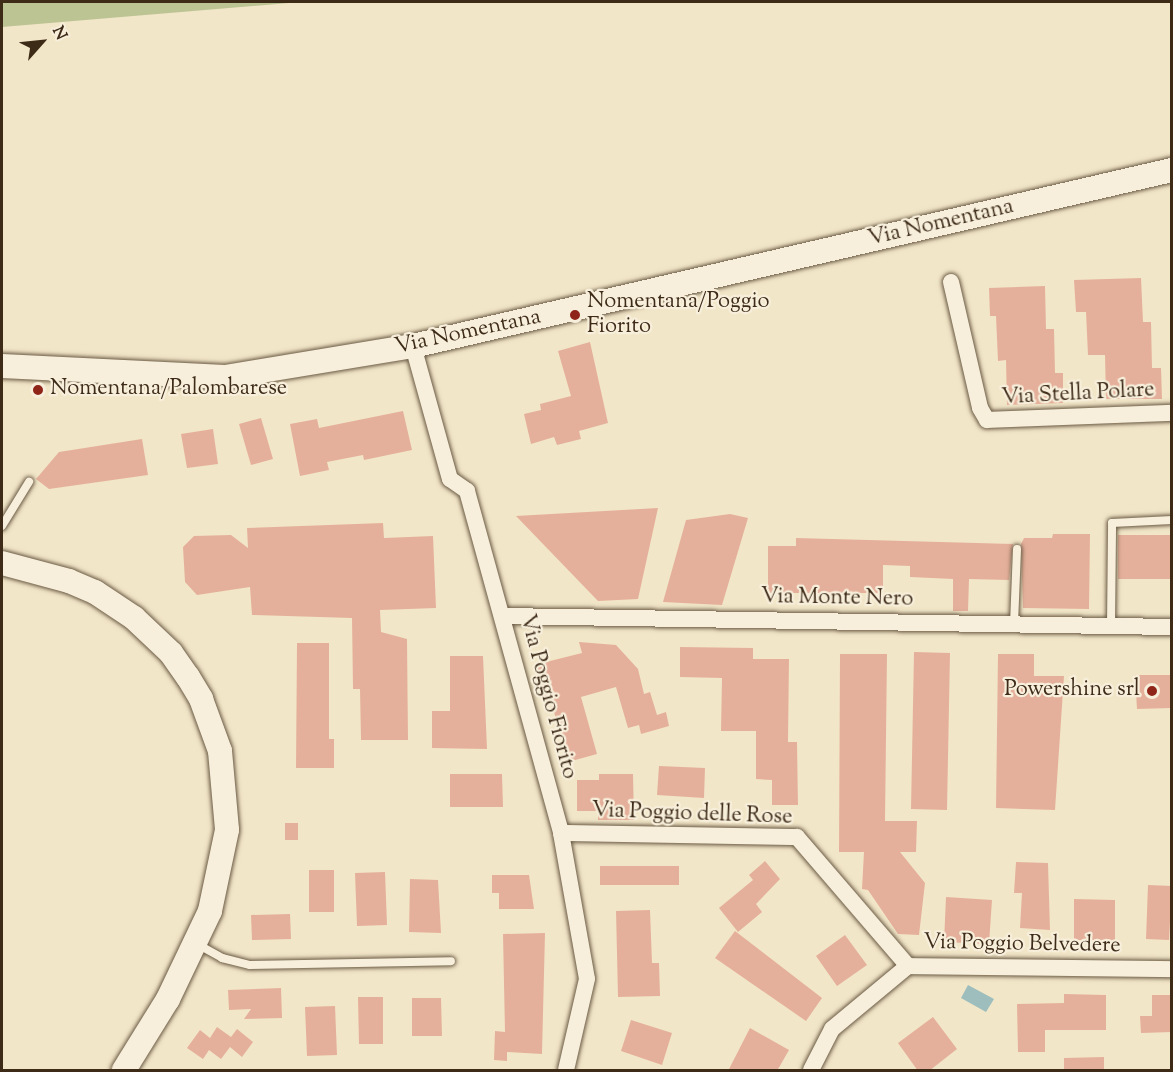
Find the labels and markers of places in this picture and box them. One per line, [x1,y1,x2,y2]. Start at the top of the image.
place label: Nomentana/Poggio Fiorito [587,289,770,340]
marker: Nomentana/Poggio Fiorito [568,308,582,322]
place label: Nomentana/Palombarese [50,377,287,403]
marker: Nomentana/Palombarese [31,383,45,397]
place label: Powershine srl [1004,678,1140,704]
marker: Powershine srl [1145,684,1159,698]

